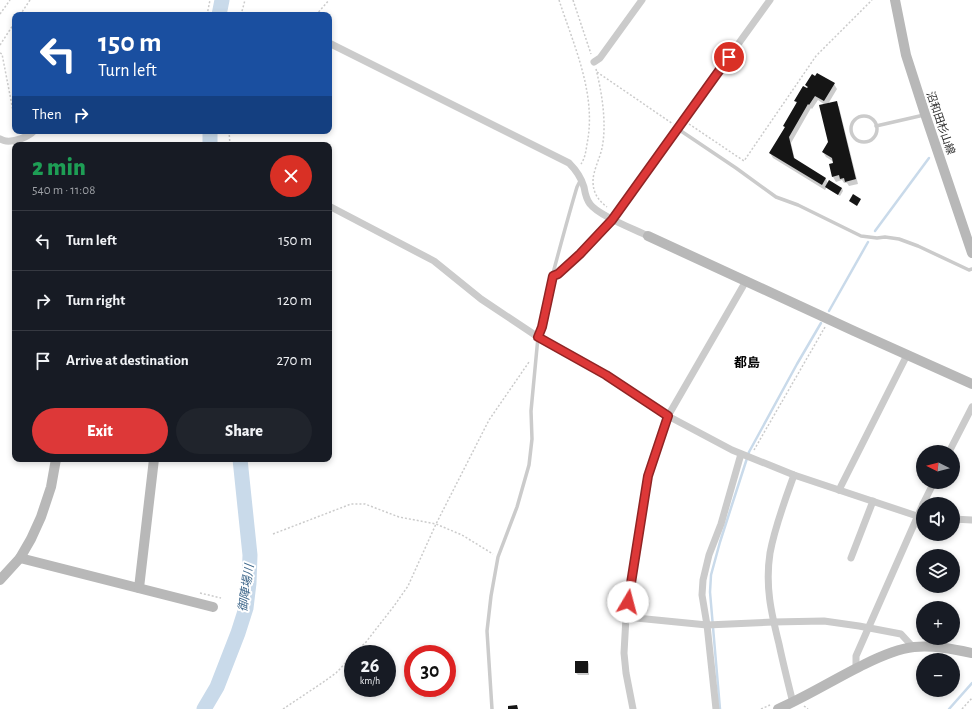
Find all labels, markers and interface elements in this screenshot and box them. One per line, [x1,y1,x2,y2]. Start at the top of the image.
icon: left [32,28,84,80]
text: 150 m [98,29,162,57]
pin [712,40,746,74]
icon: arrive [718,46,740,68]
text: Turn left [98,62,157,80]
street label: 沼和田杉山線 [925,90,957,156]
icon: right [70,104,92,126]
text: Then [32,107,62,122]
button: close [270,155,312,197]
text: 2 min [32,156,86,180]
text: 540 m · 11:08 [32,184,95,197]
icon: left [32,230,54,252]
text: Turn left [66,233,117,248]
text: 150 m [278,233,312,248]
icon: right [32,290,54,312]
text: Turn right [66,293,125,308]
text: 120 m [278,293,312,308]
icon: arrive [32,350,54,372]
text: Arrive at destination [66,353,189,368]
text: 270 m [277,353,312,368]
district label: 都島 [734,355,760,370]
button: Exit [32,408,168,454]
button: Share [176,408,312,454]
north arrow [916,445,960,489]
map controls [916,445,960,697]
button: sound [916,497,960,541]
button: layers [916,549,960,593]
water label: 御陣場川 [236,561,256,613]
position arrow [607,581,649,623]
button: + [916,601,960,645]
speed limit sign: 30 [404,645,456,697]
button: − [916,653,960,697]
text: 26 [360,656,380,676]
text: km/h [360,676,380,686]

